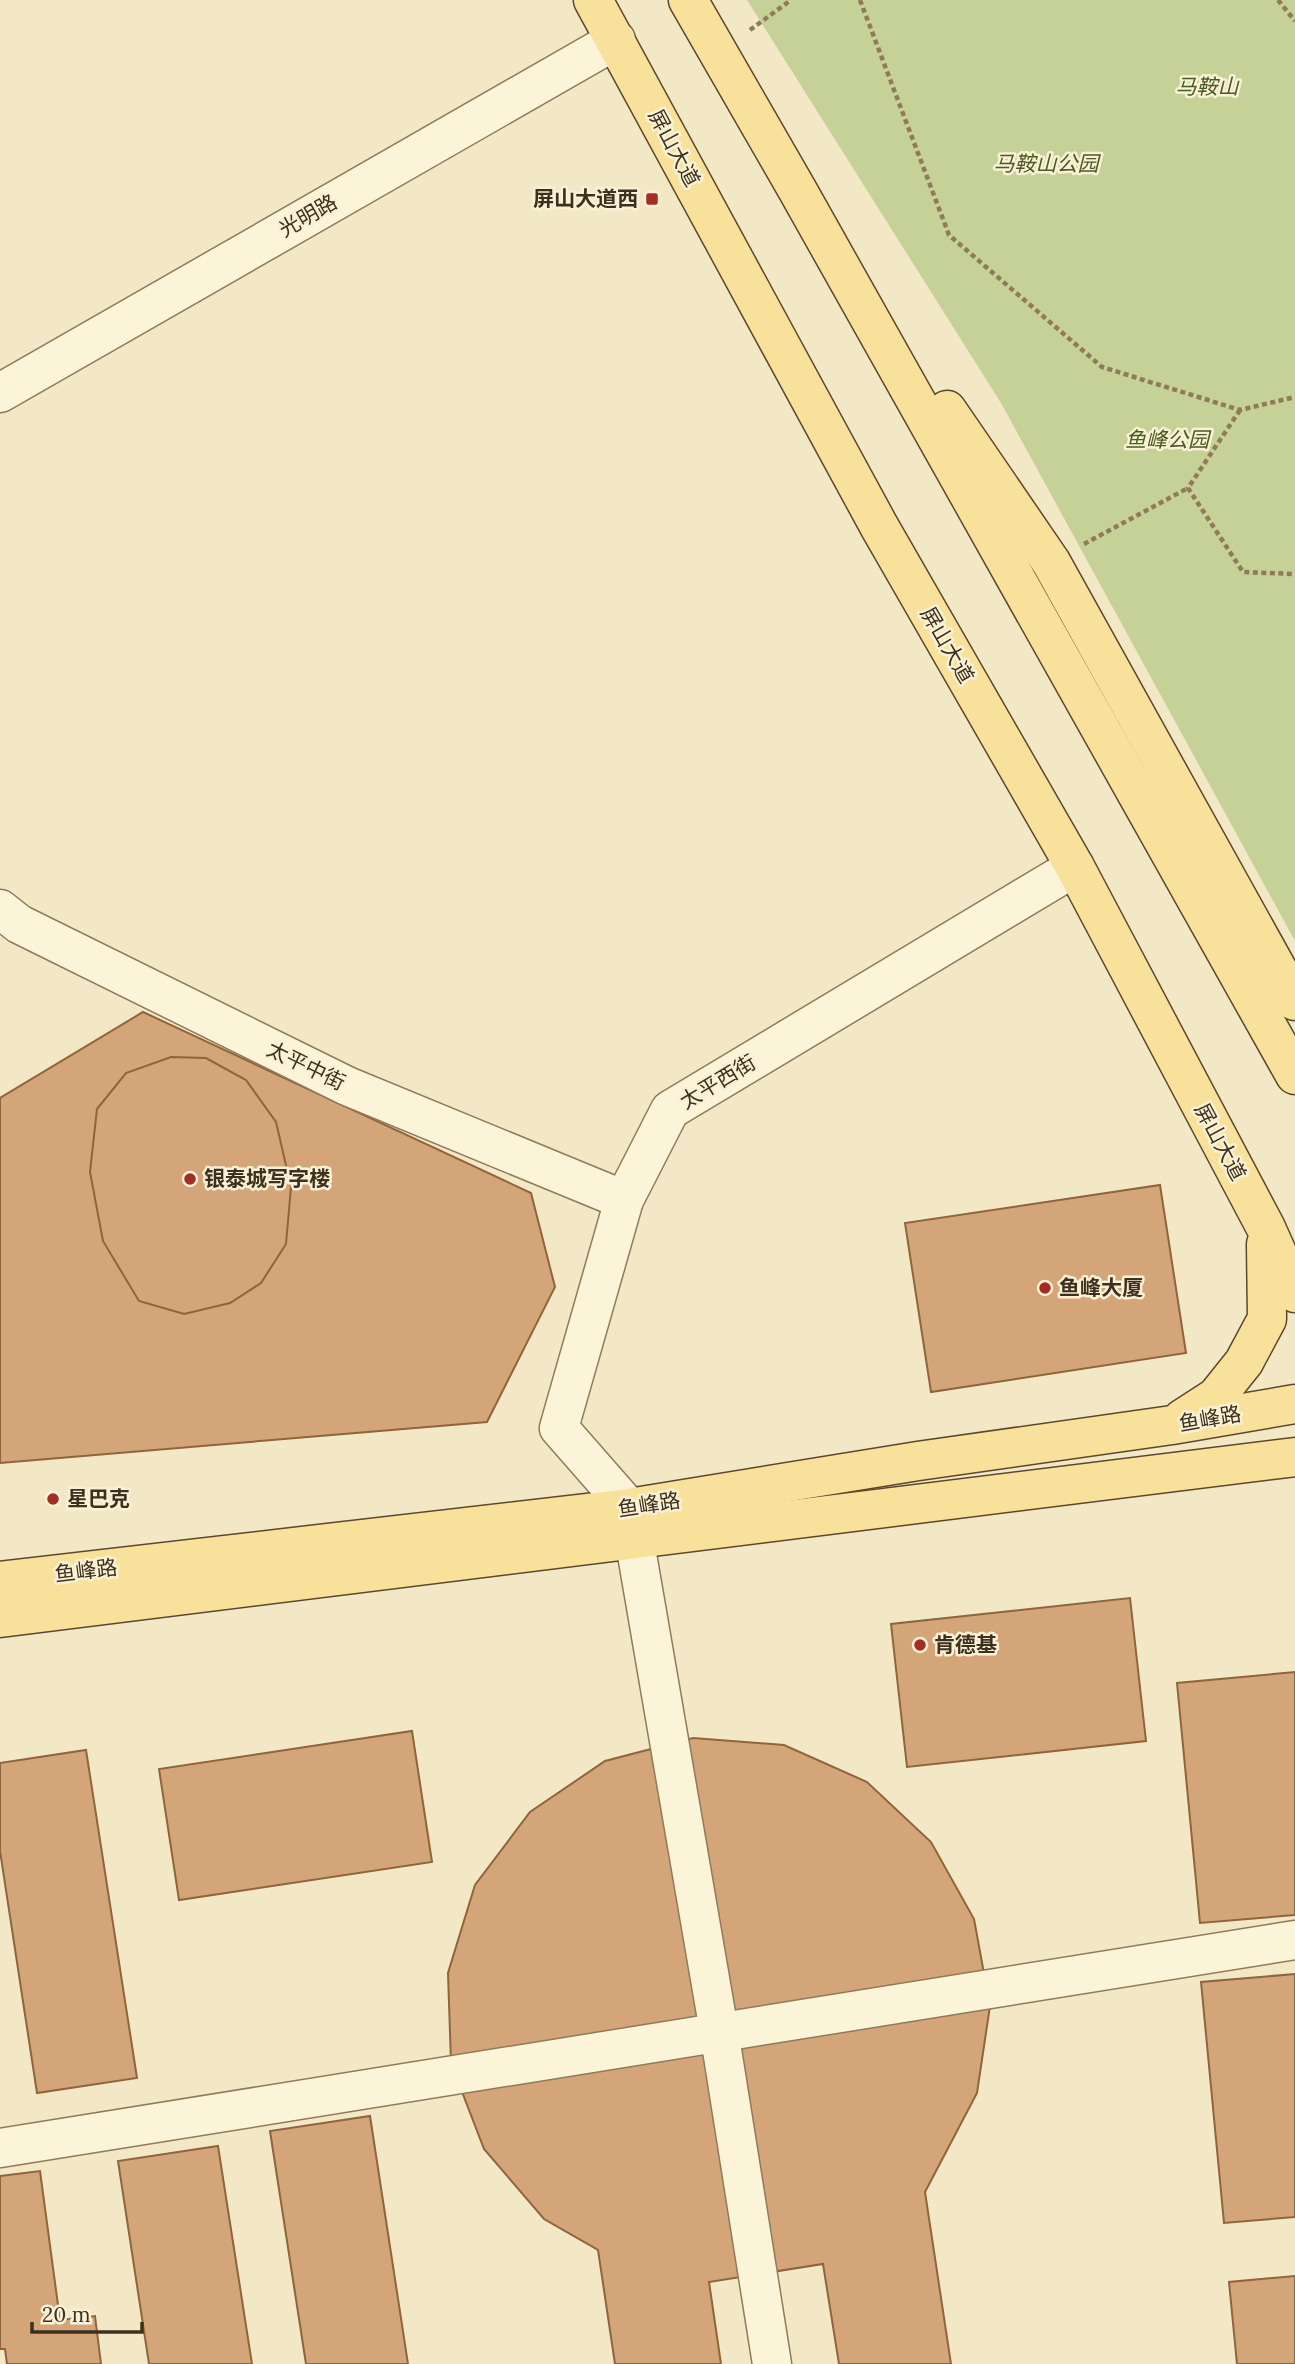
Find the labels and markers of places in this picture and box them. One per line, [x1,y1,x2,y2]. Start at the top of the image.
place label: 屏山大道西 [533,185,638,212]
marker: 屏山大道西 [644,191,660,207]
place label: 银泰城写字楼 [204,1165,330,1192]
marker: 银泰城写字楼 [182,1171,198,1187]
place label: 鱼峰大厦 [1059,1274,1143,1301]
marker: 鱼峰大厦 [1037,1280,1053,1296]
place label: 星巴克 [67,1485,130,1512]
marker: 星巴克 [45,1491,61,1507]
place label: 肯德基 [934,1631,997,1658]
marker: 肯德基 [912,1637,928,1653]

